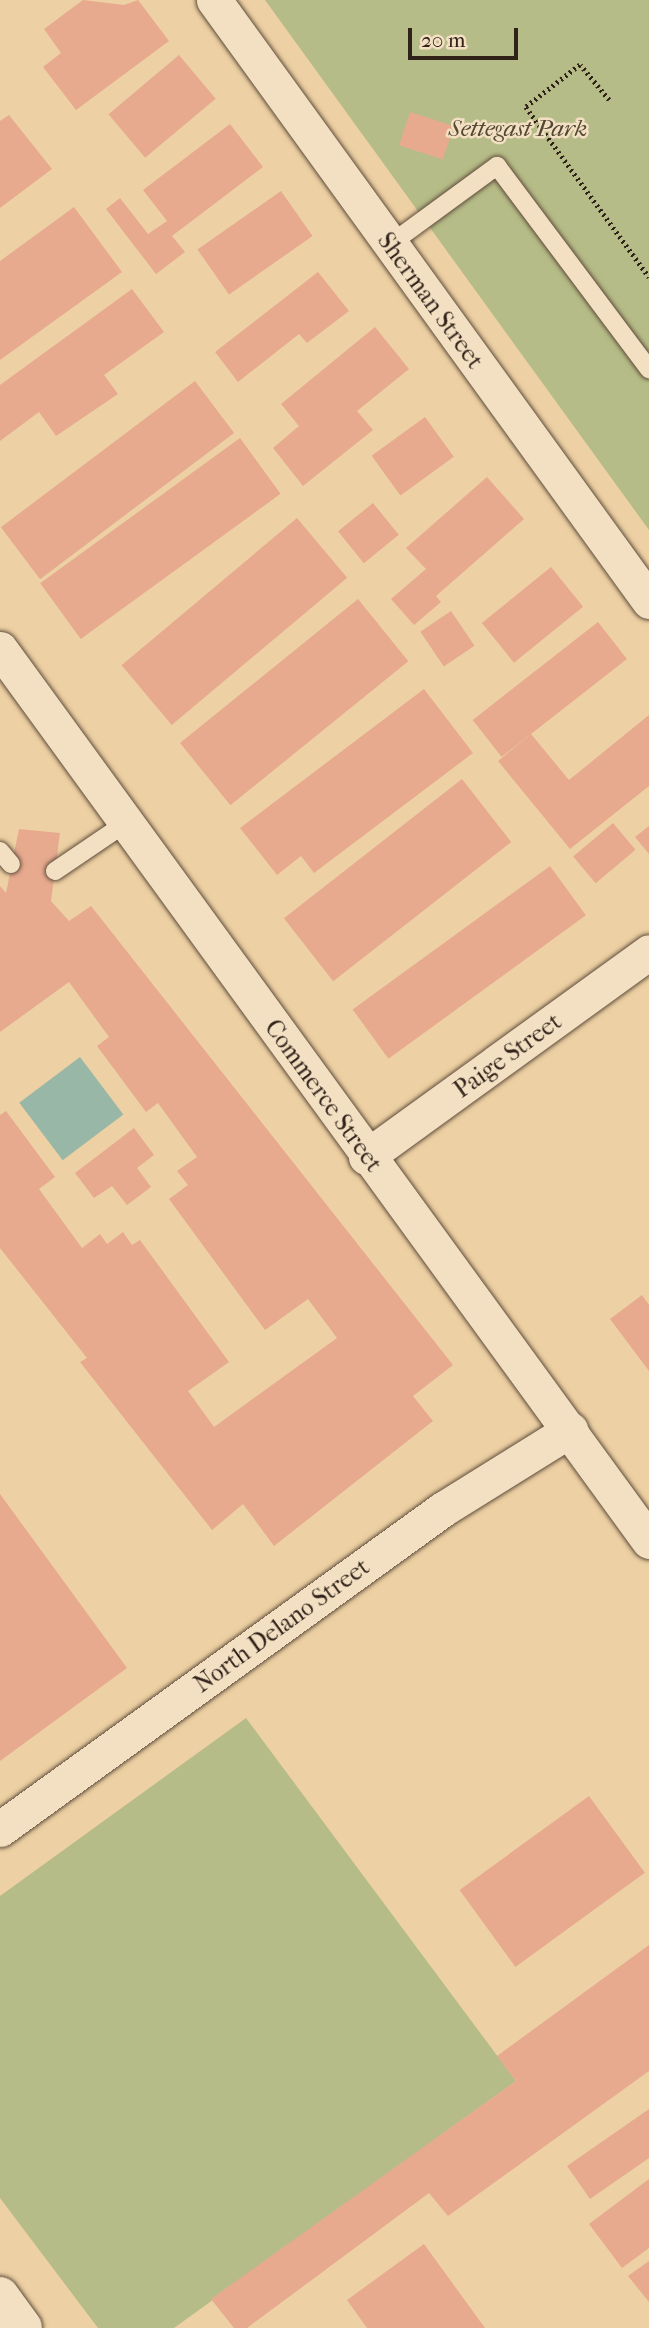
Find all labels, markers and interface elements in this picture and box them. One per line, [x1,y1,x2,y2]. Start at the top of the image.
scale bar [411,14,521,58]
text: 20 m [421,28,465,52]
park label: Settegast Park [449,115,587,143]
street label: Sherman Street [371,227,489,375]
street label: Paige Street [449,1007,567,1105]
street label: Commerce Street [258,1014,388,1178]
street label: North Delano Street [189,1553,375,1699]

